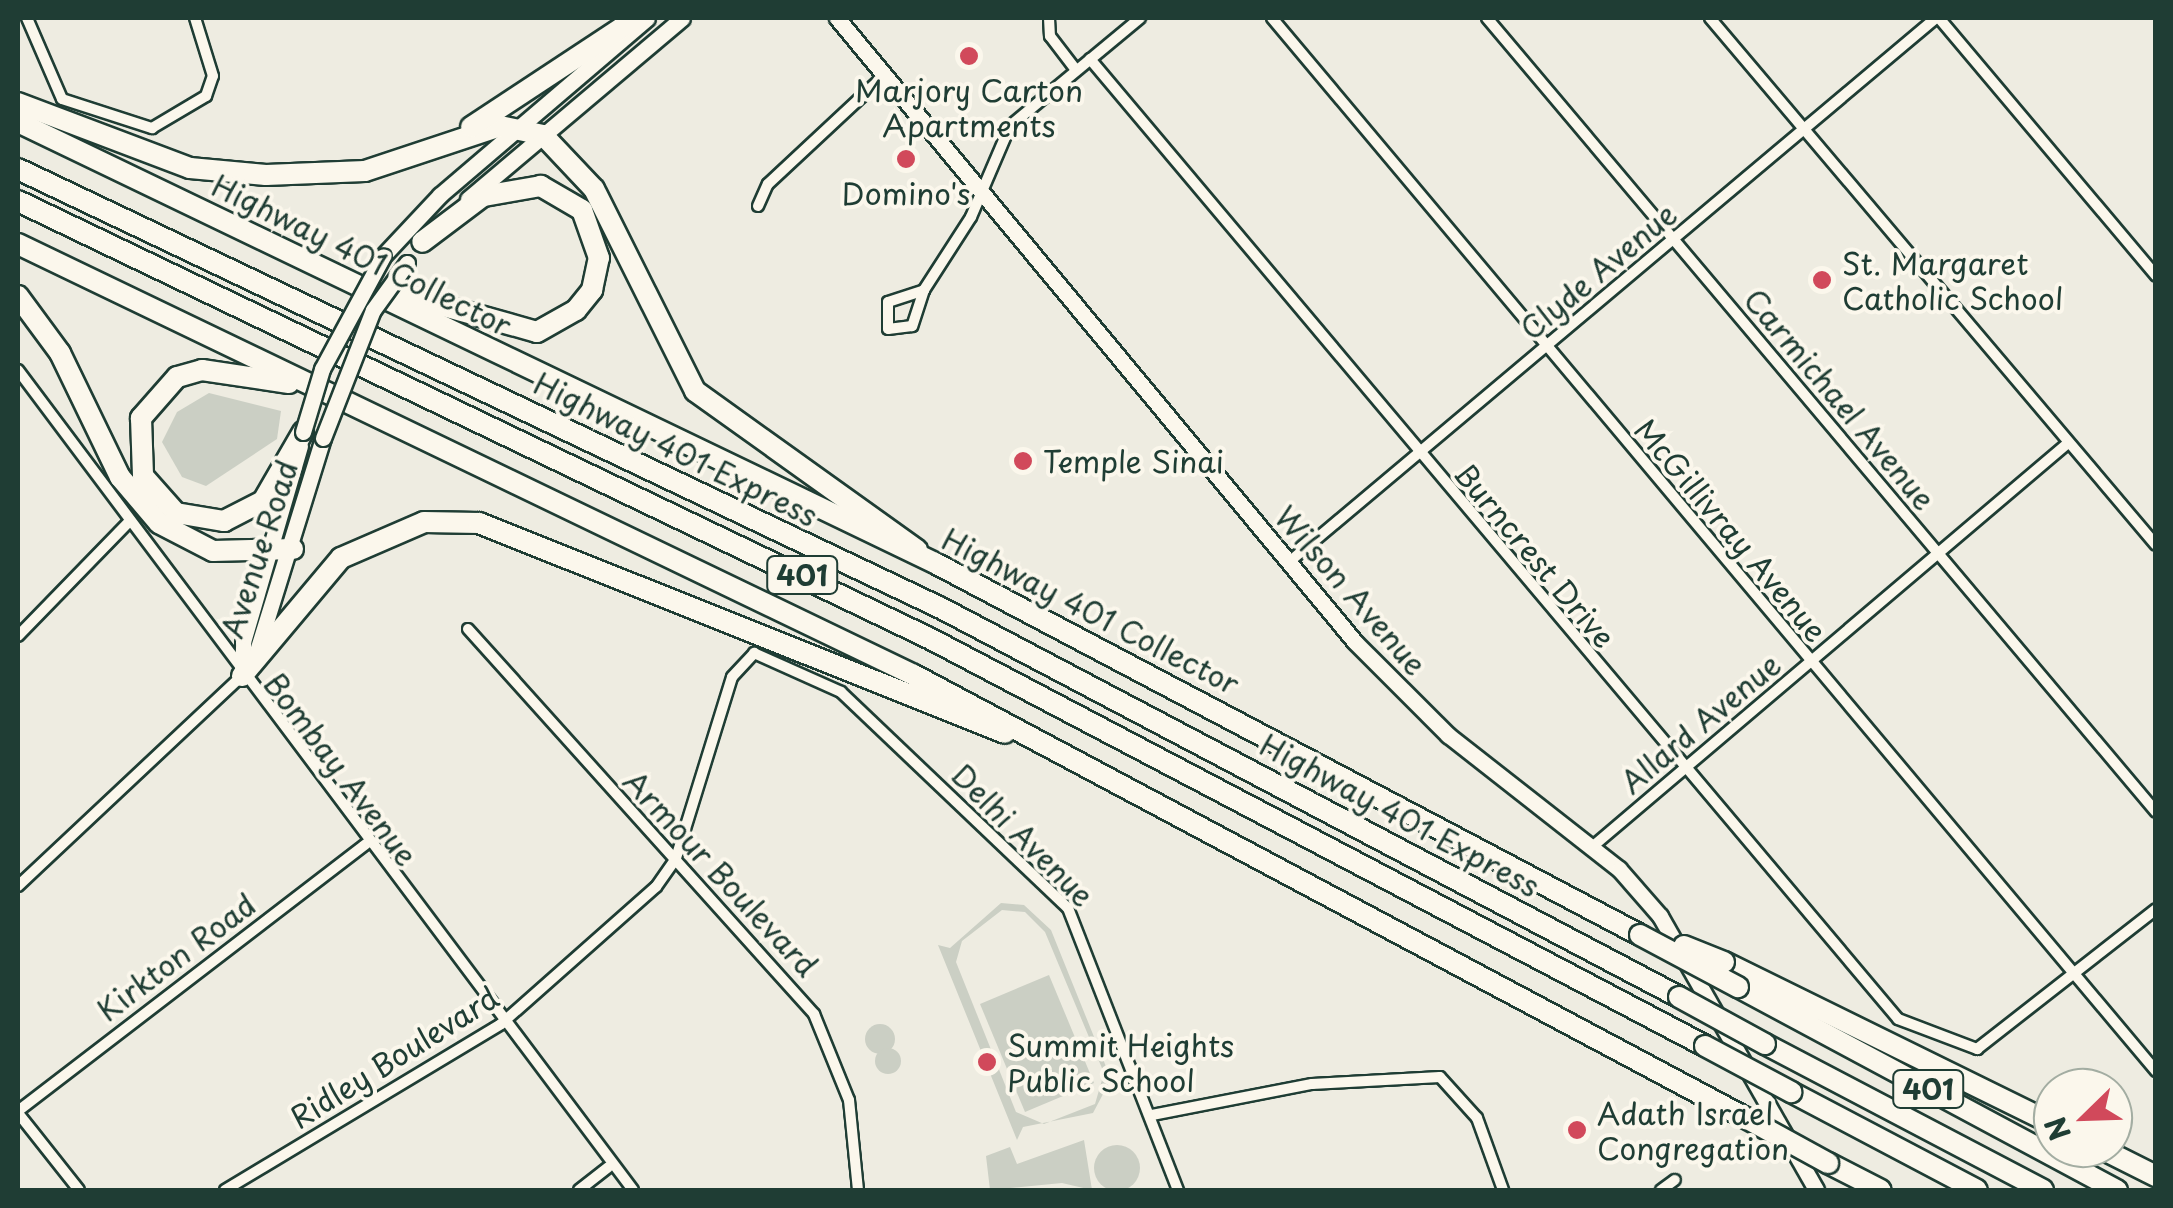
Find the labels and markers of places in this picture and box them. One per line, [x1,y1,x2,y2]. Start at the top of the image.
marker: Marjory Carton Apartments [958,45,980,67]
place label: Marjory Carton Apartments [854,72,1084,142]
marker: Domino's [895,148,917,170]
place label: Domino's [842,175,970,211]
place label: St. Margaret Catholic School [1842,245,2065,316]
marker: St. Margaret Catholic School [1811,269,1833,291]
place label: Temple Sinai [1043,443,1226,479]
marker: Temple Sinai [1012,450,1034,472]
place label: Summit Heights Public School [1007,1027,1236,1098]
marker: Summit Heights Public School [976,1051,998,1073]
place label: Adath Israel Congregation [1597,1095,1789,1166]
marker: Adath Israel Congregation [1566,1119,1588,1141]

